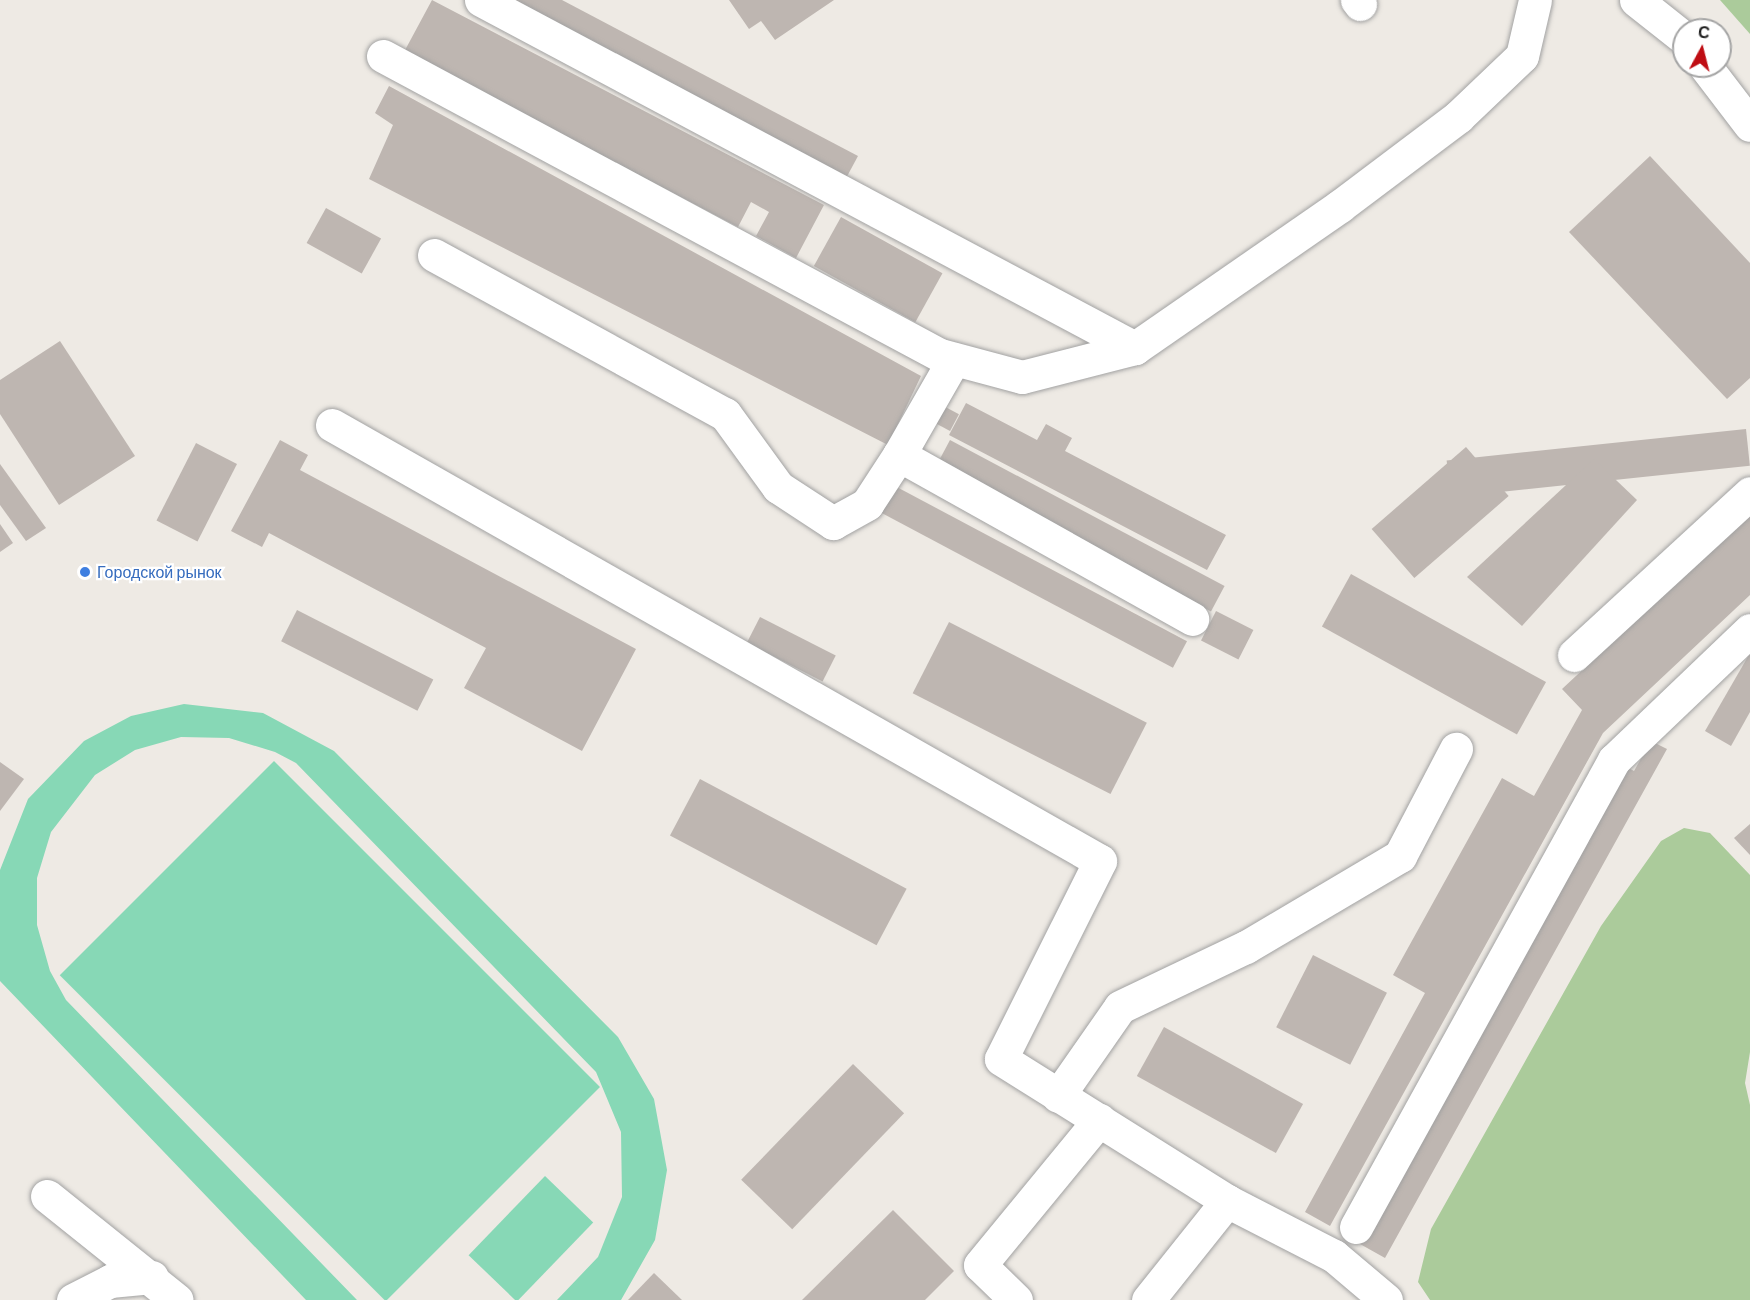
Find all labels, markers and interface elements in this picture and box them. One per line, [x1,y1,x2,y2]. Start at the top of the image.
north arrow [1672,18,1732,78]
text: С [1697,21,1711,42]
place label: Городской рынок [97,562,222,582]
marker: Городской рынок [78,565,92,579]

